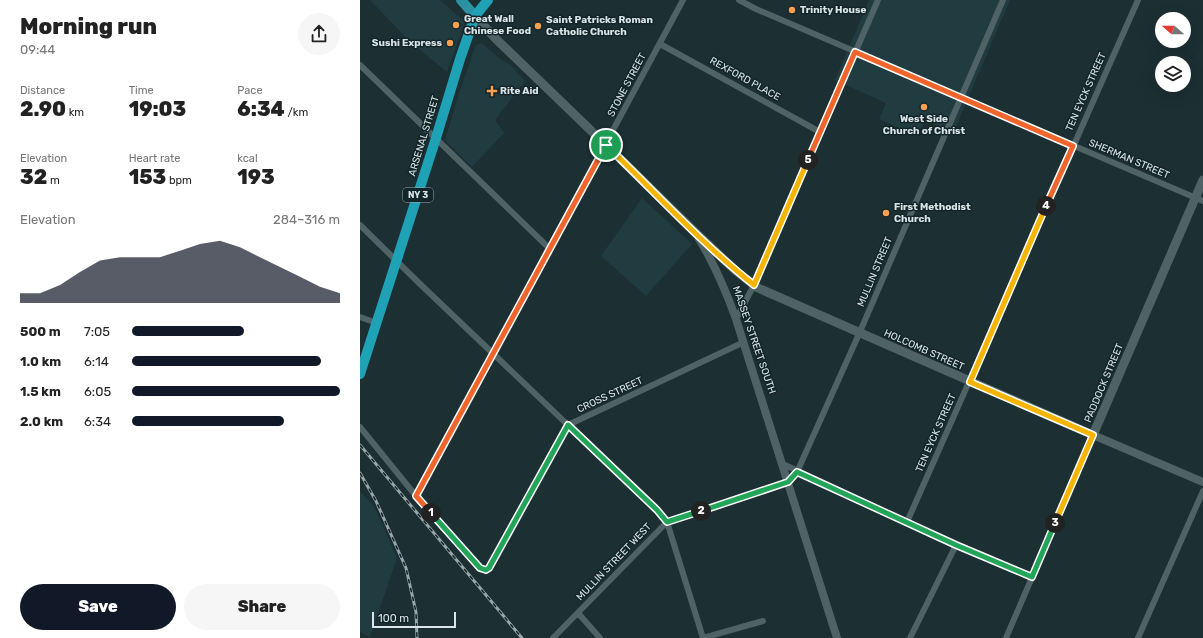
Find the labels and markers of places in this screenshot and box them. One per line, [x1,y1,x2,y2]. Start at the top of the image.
place label: Trinity House [800,4,866,16]
marker: Trinity House [787,5,797,15]
place label: Great Wall Chinese Food [464,13,531,37]
place label: Saint Patricks Roman Catholic Church [546,14,653,38]
marker: Great Wall Chinese Food [451,20,461,30]
marker: Saint Patricks Roman Catholic Church [533,21,543,31]
place label: Sushi Express [372,37,442,49]
marker: Sushi Express [445,38,455,48]
place label: Rite Aid [500,85,539,97]
marker: Rite Aid [487,86,497,96]
marker: West Side Church of Christ [919,102,929,112]
place label: West Side Church of Christ [883,113,966,137]
pin [589,128,623,162]
pin: 5 [798,150,818,170]
pin: 4 [1036,196,1056,216]
place label: First Methodist Church [894,201,971,225]
marker: First Methodist Church [881,208,891,218]
pin: 2 [691,501,711,521]
pin: 1 [421,503,441,523]
pin: 3 [1045,513,1065,533]

